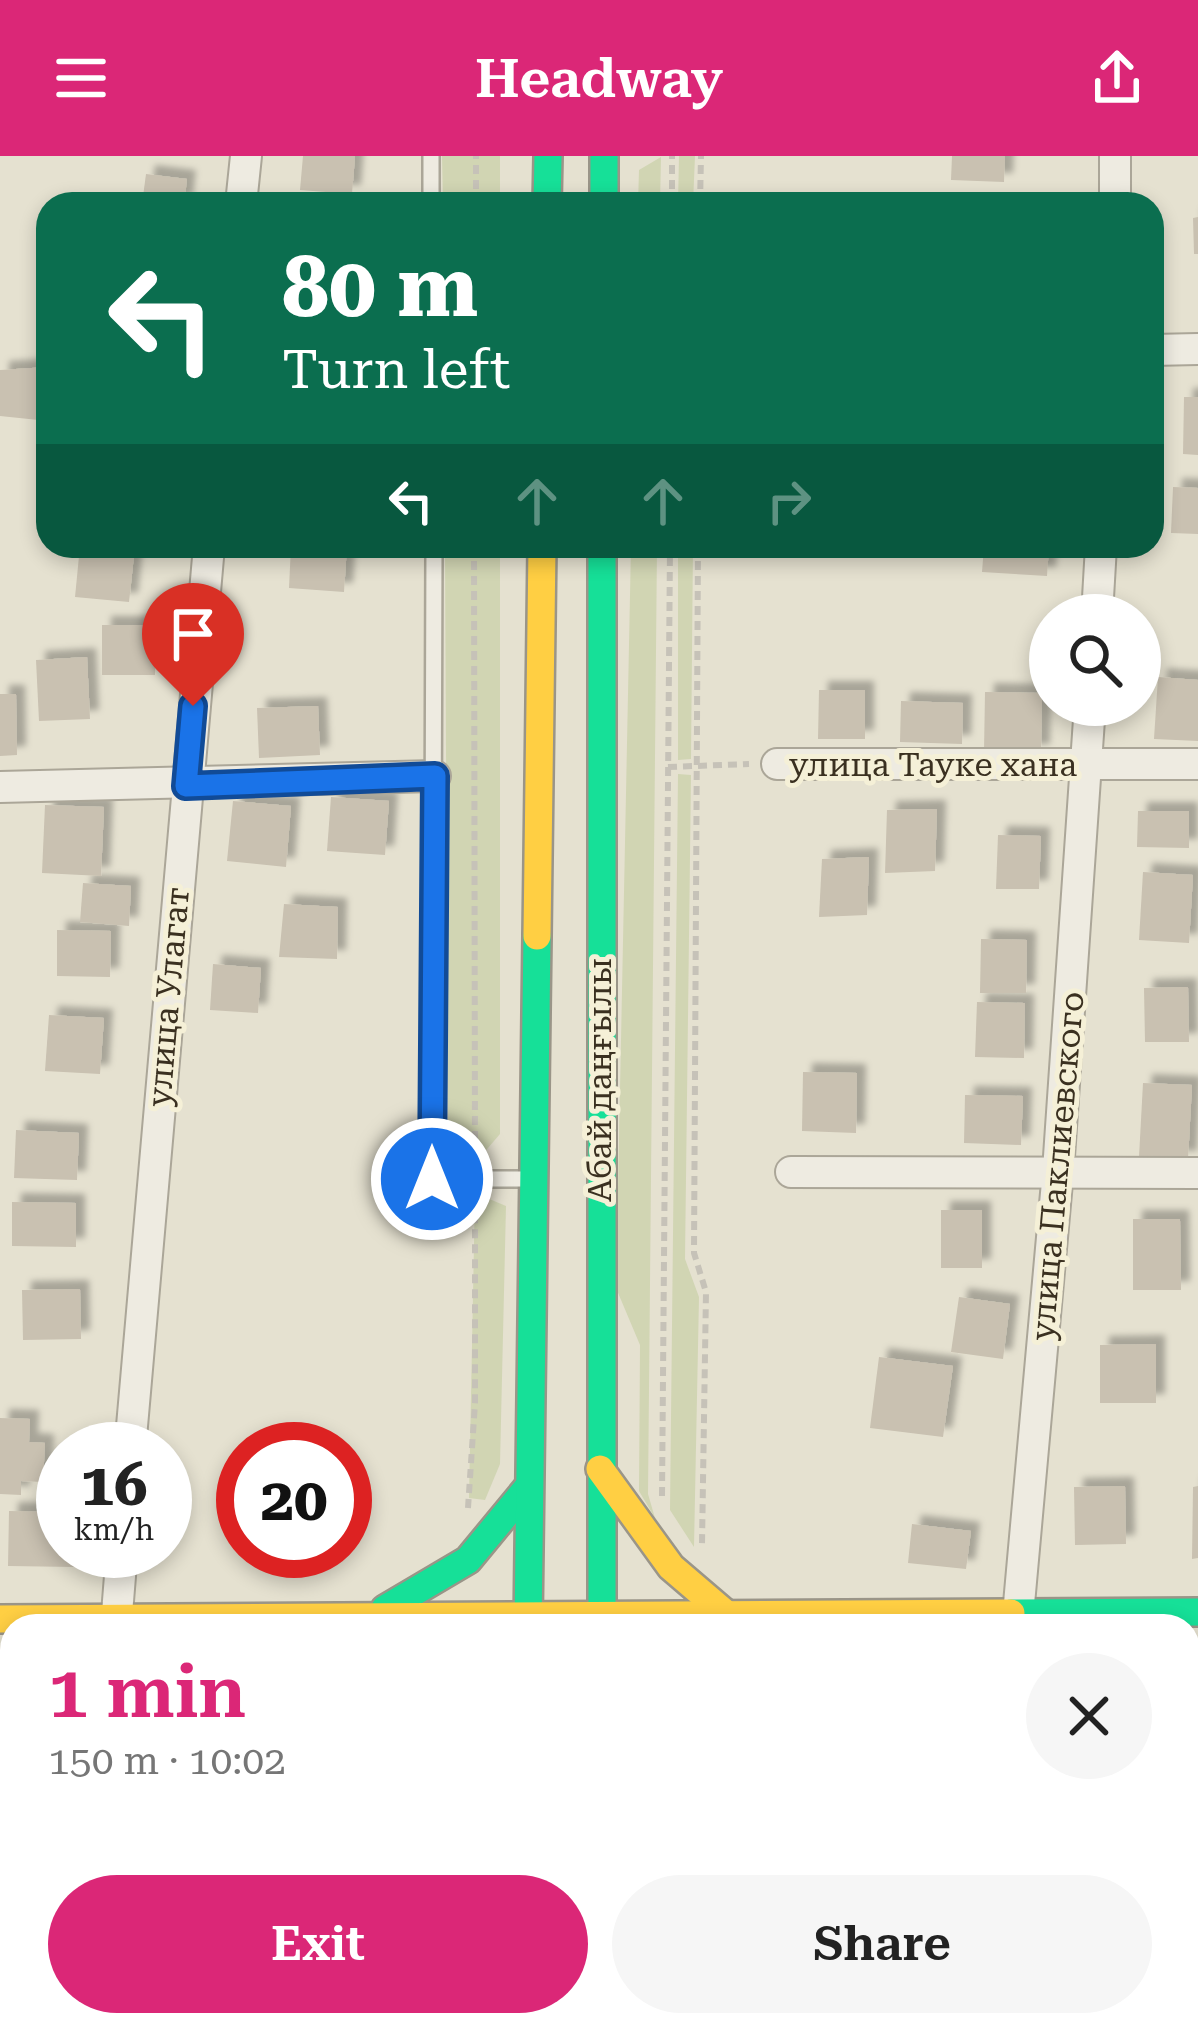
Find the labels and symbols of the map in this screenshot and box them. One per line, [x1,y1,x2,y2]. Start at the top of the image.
pin [142,583,244,706]
street label: улица Тауке хана [789,745,1077,784]
street label: улица Улагат [139,886,197,1108]
street label: Абай даңғылы [580,958,619,1202]
street label: улица Паклиевского [1022,990,1092,1342]
position arrow [369,1116,495,1242]
speed limit sign: 20 [216,1422,372,1578]

